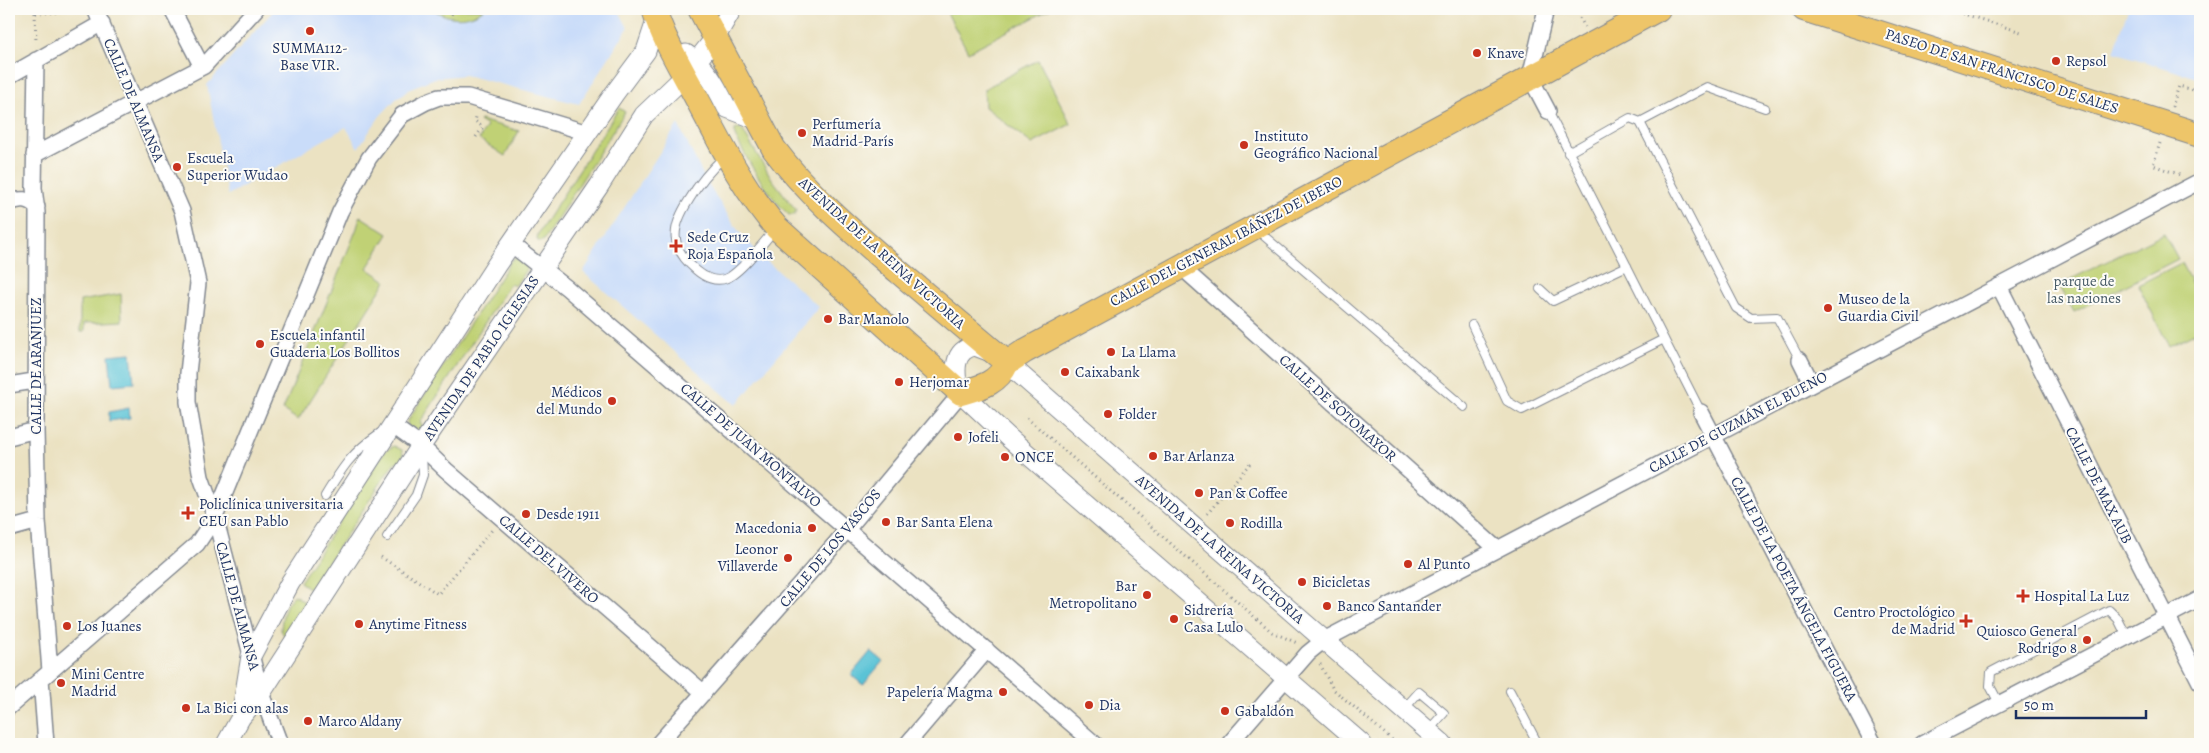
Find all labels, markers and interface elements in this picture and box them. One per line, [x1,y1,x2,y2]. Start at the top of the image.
street label: PASEO DE SAN FRANCISCO DE SALES [1883,24,2121,118]
marker: SUMMA112- Base VIR. [304,25,316,37]
street label: CALLE DE ALMANSA [99,35,169,165]
place label: SUMMA112- Base VIR. [272,38,348,75]
place label: Knave [1487,43,1525,63]
marker: Knave [1471,47,1483,59]
place label: Repsol [2066,51,2107,71]
marker: Repsol [2050,55,2062,67]
place label: Perfumería Madrid-París [812,114,894,151]
place label: Instituto Geográfico Nacional [1254,126,1378,163]
marker: Perfumería Madrid-París [796,127,808,139]
marker: Instituto Geográfico Nacional [1238,139,1250,151]
place label: Escuela Superior Wudao [187,148,288,185]
marker: Escuela Superior Wudao [171,161,183,173]
street label: CALLE DEL GENERAL IBÁÑEZ DE IBERO [1106,171,1346,311]
street label: AVENIDA DE LA REINA VICTORIA [794,172,970,333]
place label: Sede Cruz Roja Española [687,227,773,264]
marker: Sede Cruz Roja Española [669,239,683,253]
park label: parque de las naciones [2047,271,2121,308]
street label: AVENIDA DE PABLO IGLESIAS [418,272,544,445]
place label: Museo de la Guardia Civil [1838,289,1919,326]
street label: CALLE DE ARANJUEZ [26,298,46,434]
marker: Museo de la Guardia Civil [1822,302,1834,314]
place label: Bar Manolo [838,309,909,329]
marker: Bar Manolo [822,313,834,325]
place label: Escuela infantil Guaderia Los Bollitos [270,325,400,362]
marker: Escuela infantil Guaderia Los Bollitos [254,338,266,350]
place label: La Llama [1121,342,1176,362]
marker: La Llama [1105,346,1117,358]
street label: CALLE DE SOTOMAYOR [1275,350,1402,467]
place label: Caixabank [1075,362,1140,382]
marker: Caixabank [1059,366,1071,378]
street label: CALLE DE GUZMÁN EL BUENO [1645,366,1831,478]
place label: Herjomar [909,372,969,392]
marker: Herjomar [893,376,905,388]
street label: CALLE DE JUAN MONTALVO [676,378,826,512]
place label: Médicos del Mundo [536,382,602,419]
marker: Médicos del Mundo [606,395,618,407]
place label: Folder [1118,404,1157,424]
marker: Folder [1102,408,1114,420]
street label: CALLE DE MAX AUB [2061,423,2137,547]
place label: Jofeli [968,427,999,447]
marker: Jofeli [952,431,964,443]
place label: Bar Arlanza [1163,446,1235,466]
place label: ONCE [1015,447,1054,467]
marker: Bar Arlanza [1147,450,1159,462]
marker: ONCE [999,451,1011,463]
street label: AVENIDA DE LA REINA VICTORIA [1130,469,1309,628]
street label: CALLE DE LA POETA ÁNGELA FIGUERA [1726,473,1862,705]
place label: Pan & Coffee [1209,483,1288,503]
street label: CALLE DE LOS VASCOS [775,485,885,611]
marker: Pan & Coffee [1193,487,1205,499]
place label: Policlínica universitaria CEU san Pablo [199,494,343,531]
place label: Desde 1911 [536,504,599,524]
marker: Policlínica universitaria CEU san Pablo [181,506,195,520]
marker: Desde 1911 [520,508,532,520]
street label: CALLE DEL VIVERO [495,510,603,608]
place label: Bar Santa Elena [896,512,993,532]
place label: Rodilla [1240,513,1283,533]
marker: Bar Santa Elena [880,516,892,528]
marker: Rodilla [1224,517,1236,529]
place label: Macedonia [735,518,802,538]
marker: Macedonia [806,522,818,534]
place label: Leonor Villaverde [717,539,778,576]
street label: CALLE DE ALMANSA [211,540,265,673]
marker: Leonor Villaverde [782,552,794,564]
place label: Al Punto [1417,554,1470,574]
marker: Al Punto [1402,558,1414,570]
place label: Bicicletas [1312,572,1370,592]
place label: Bar Metropolitano [1049,576,1137,613]
marker: Bicicletas [1296,576,1308,588]
place label: Hospital La Luz [2034,586,2130,606]
marker: Bar Metropolitano [1141,589,1153,601]
marker: Hospital La Luz [2016,589,2030,603]
place label: Banco Santander [1337,596,1442,616]
place label: Sidrería Casa Lulo [1184,600,1243,637]
marker: Banco Santander [1321,600,1333,612]
place label: Centro Proctológico de Madrid [1834,602,1956,639]
marker: Sidrería Casa Lulo [1168,613,1180,625]
place label: Anytime Fitness [368,614,467,634]
marker: Centro Proctológico de Madrid [1959,614,1973,628]
place label: Los Juanes [77,616,142,636]
marker: Anytime Fitness [353,618,365,630]
marker: Los Juanes [61,620,73,632]
place label: Quiosco General Rodrigo 8 [1977,621,2077,658]
marker: Quiosco General Rodrigo 8 [2081,634,2093,646]
place label: Mini Centre Madrid [71,664,145,701]
marker: Mini Centre Madrid [55,677,67,689]
place label: Papelería Magma [887,682,993,702]
marker: Papelería Magma [997,686,1009,698]
scale bar [2016,688,2146,720]
place label: Dia [1099,695,1121,715]
text: 50 m [2024,695,2054,715]
place label: La Bici con alas [196,698,289,718]
marker: Dia [1083,699,1095,711]
place label: Gabaldón [1235,701,1294,721]
marker: La Bici con alas [180,702,192,714]
marker: Gabaldón [1219,705,1231,717]
place label: Marco Aldany [318,711,402,731]
marker: Marco Aldany [302,715,314,727]

